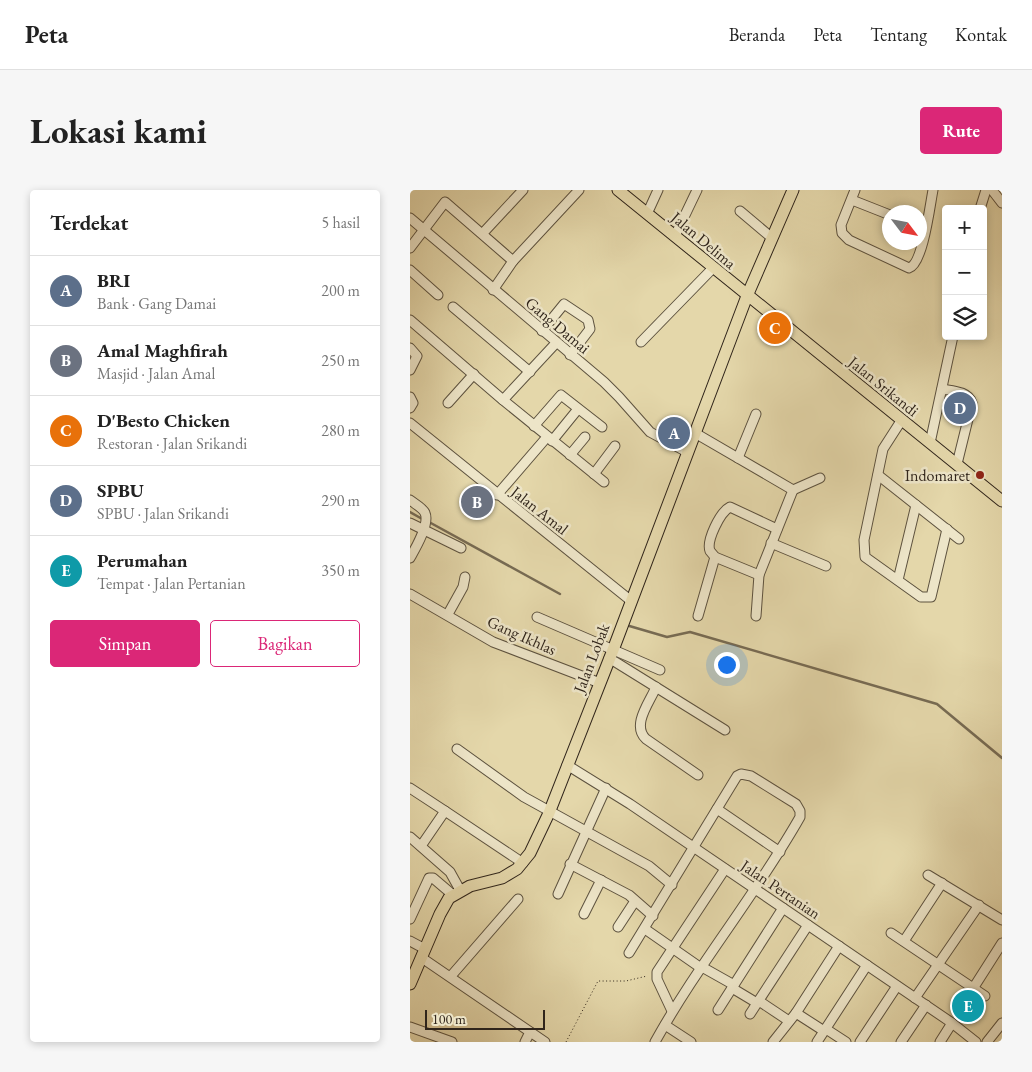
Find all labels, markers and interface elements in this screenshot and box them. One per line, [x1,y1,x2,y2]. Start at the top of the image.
text: Peta [25,19,68,50]
text: Beranda [729,23,785,46]
text: Peta [813,23,842,46]
text: Tentang [870,23,927,46]
text: Kontak [955,23,1007,46]
button: Rute [920,107,1002,154]
text: Lokasi kami [30,108,207,153]
north arrow [882,205,927,250]
map controls [942,205,987,340]
button: + [942,205,987,250]
street label: Jalan Delima [665,206,741,274]
text: Terdekat [50,209,128,236]
text: 5 hasil [322,212,360,233]
button: − [942,250,987,295]
text: BRI [97,268,130,293]
text: A [60,280,72,301]
text: 200 m [321,280,360,301]
street label: Gang Damai [521,292,594,358]
text: Bank · Gang Damai [97,293,216,314]
button: layers [942,295,987,340]
pin: C [759,309,791,347]
text: Amal Maghfirah [97,338,228,363]
text: B [61,350,71,371]
text: 250 m [321,350,360,371]
street label: Jalan Srikandi [843,350,923,421]
text: Masjid · Jalan Amal [97,363,215,384]
pin: D [944,389,976,427]
text: D'Besto Chicken [97,408,230,433]
pin: A [658,414,690,452]
text: C [60,420,72,441]
text: 280 m [321,420,360,441]
text: Restoran · Jalan Srikandi [97,433,247,454]
place label: Indomaret [905,465,970,486]
marker: Indomaret [974,469,986,481]
text: SPBU [97,478,144,503]
street label: Jalan Amal [505,480,573,540]
pin: B [461,483,493,521]
text: D [60,490,72,511]
text: 290 m [321,490,360,511]
text: SPBU · Jalan Srikandi [97,503,229,524]
text: Perumahan [97,548,188,573]
text: E [61,560,71,581]
text: 350 m [321,560,360,581]
text: Tempat · Jalan Pertanian [97,573,246,594]
street label: Gang Ikhlas [484,611,560,660]
button: Simpan [50,620,200,667]
button: Bagikan [210,620,360,667]
street label: Jalan Lobak [568,620,614,698]
your location [714,652,740,678]
street label: Jalan Pertanian [735,854,825,924]
pin: E [952,987,984,1025]
scale bar [425,1007,545,1030]
text: 100 m [432,1010,466,1028]

